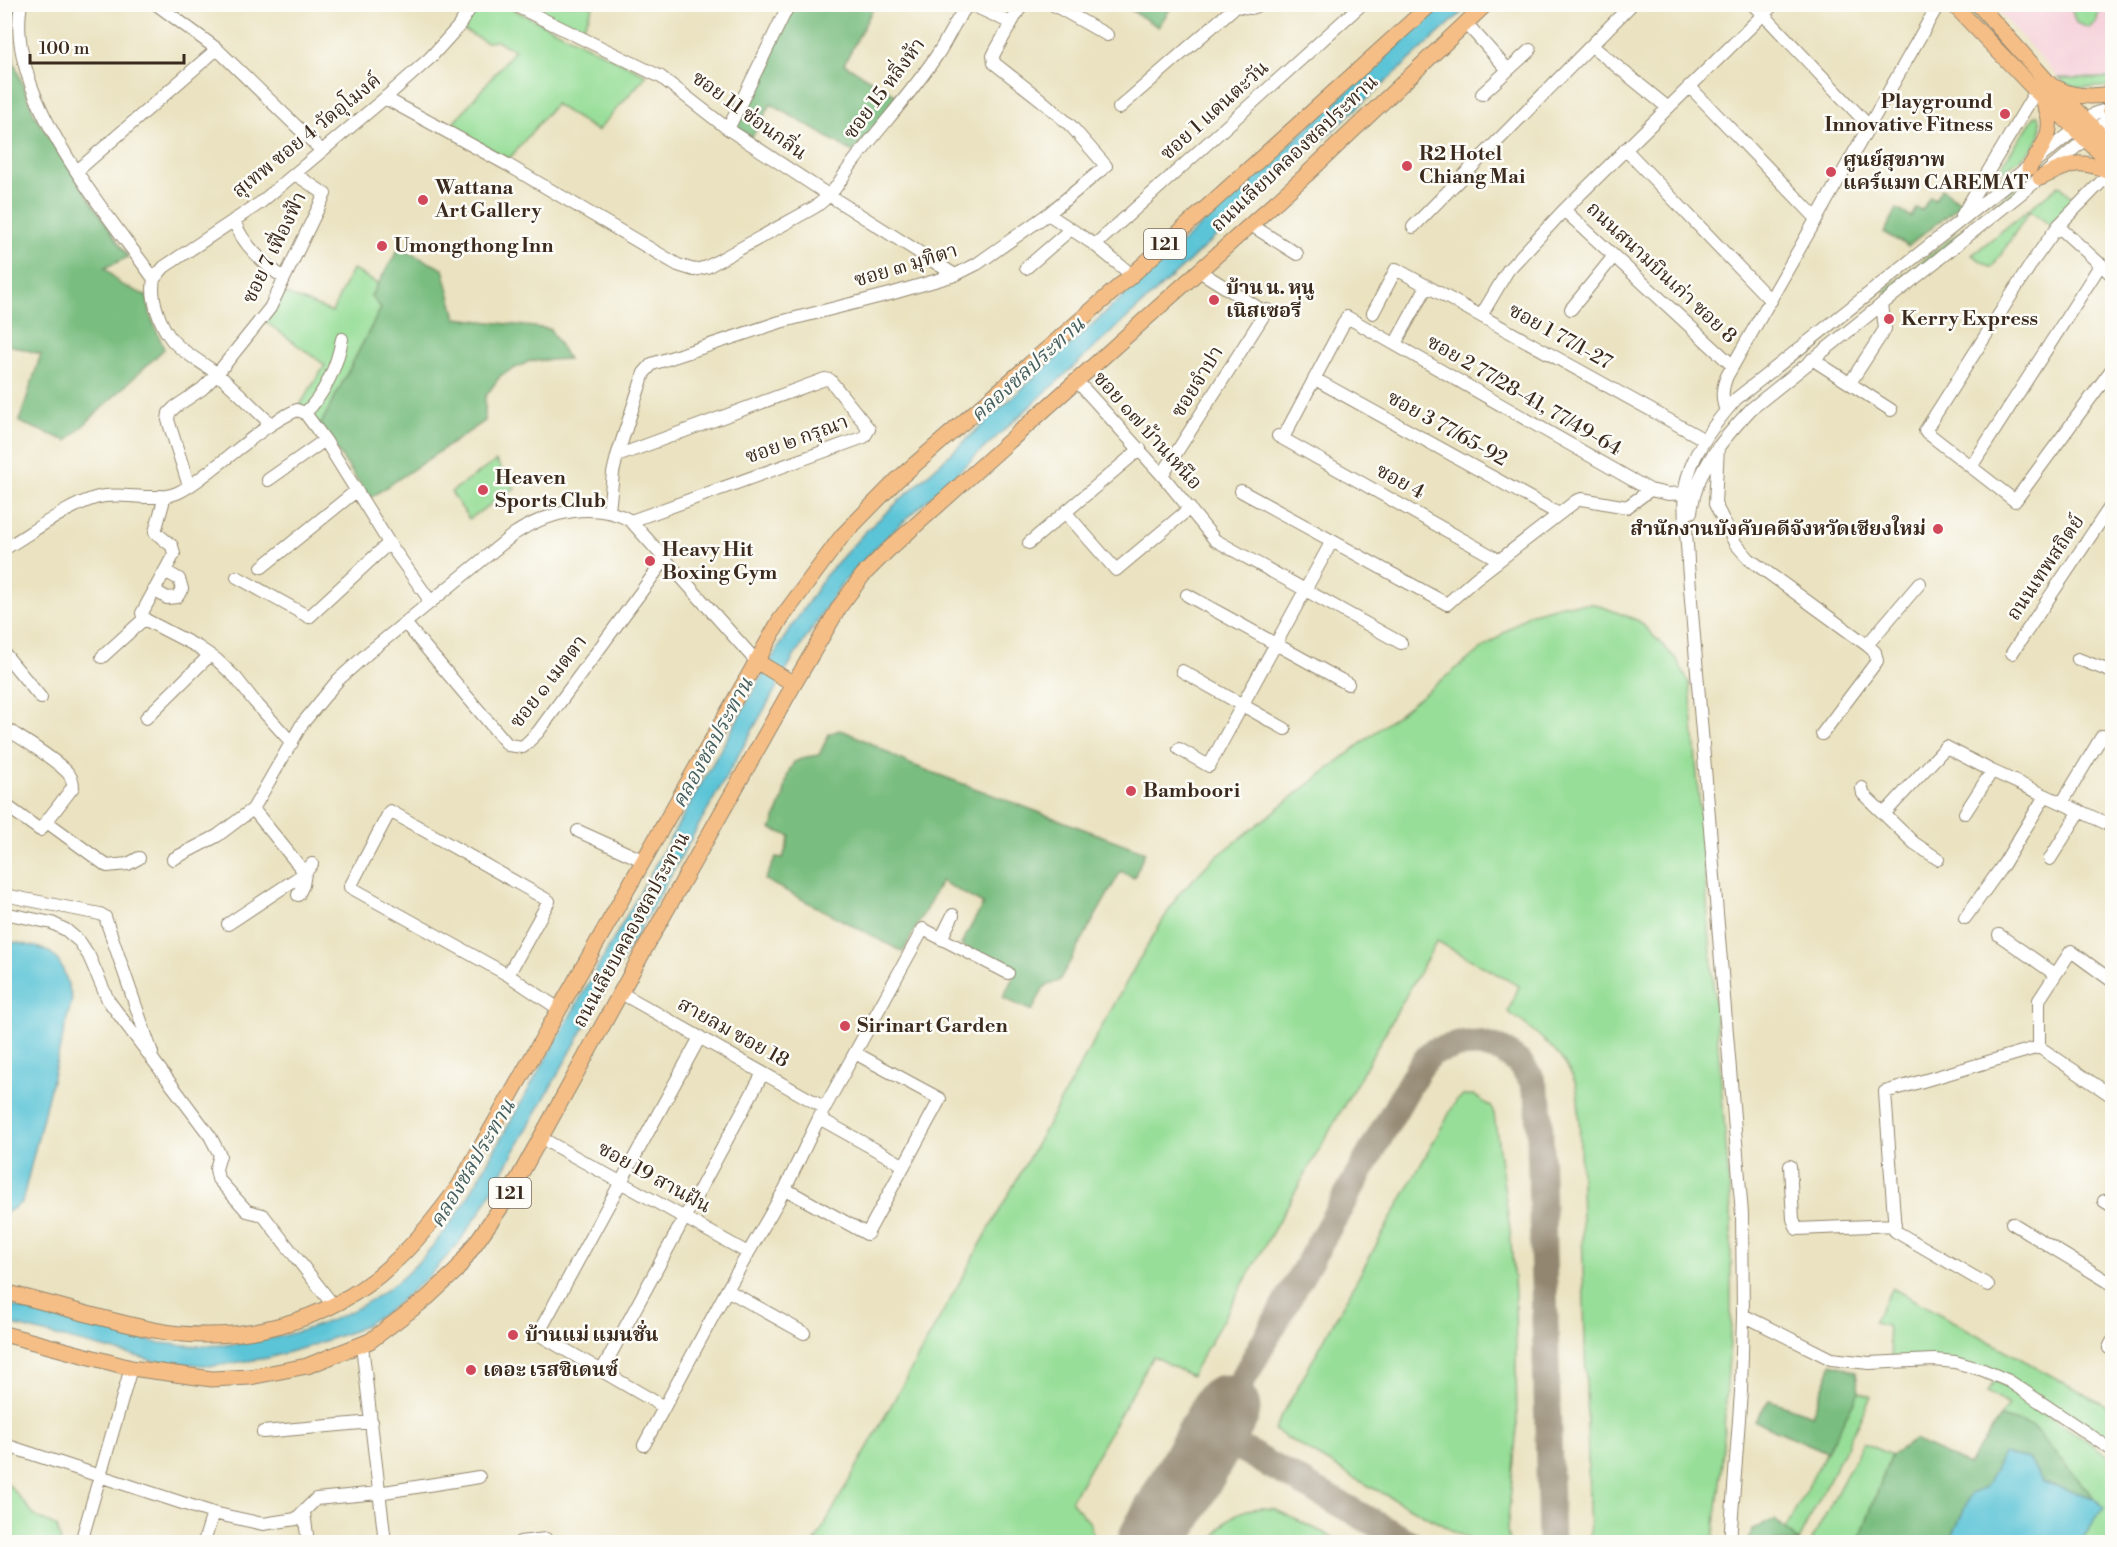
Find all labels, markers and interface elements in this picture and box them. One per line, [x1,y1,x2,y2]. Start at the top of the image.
scale bar [30,27,184,65]
street label: ซอย 15 หลิ่งห้า [836,31,931,145]
text: 100 m [39,37,90,60]
street label: ซอย 1 แดนตะวัน [1156,56,1274,166]
street label: ซอย 11 ซ่อนกลิ่น [687,63,814,166]
street label: สุเทพ ซอย 4 วัดอุโมงค์ [226,66,387,204]
street label: ถนนเลียบคลองชลประทาน [1206,70,1384,238]
place label: Playground Innovative Fitness [1824,90,1993,138]
marker: Playground Innovative Fitness [1998,107,2012,121]
place label: R2 Hotel Chiang Mai [1419,142,1526,190]
place label: ศูนย์สุขภาพ แคร์แมท CAREMAT [1843,148,2029,196]
marker: R2 Hotel Chiang Mai [1400,159,1414,173]
marker: ศูนย์สุขภาพ แคร์แมท CAREMAT [1824,165,1838,179]
place label: Wattana Art Gallery [434,176,542,224]
street label: ซอย 7 เฟื่องฟ้า [234,186,313,308]
marker: Wattana Art Gallery [416,193,430,207]
street label: ถนนสนามบินเก่า ซอย 8 [1580,197,1742,349]
road number: 121 [1144,229,1186,259]
place label: Umongthong Inn [394,234,554,259]
street label: ซอย ๓ มุทิตา [851,238,961,294]
marker: Umongthong Inn [375,239,389,253]
place label: บ้าน น. หนู เนิสเซอรี่ [1226,276,1315,324]
marker: บ้าน น. หนู เนิสเซอรี่ [1207,293,1221,307]
street label: ซอย 1 77/1-27 [1504,298,1616,376]
place label: Kerry Express [1901,307,2038,332]
water label: คลองชลประทาน [965,312,1091,428]
marker: Kerry Express [1882,312,1896,326]
street label: ซอย 2 77/28-41, 77/49-64 [1422,330,1626,462]
street label: ซอยจำปา [1166,342,1230,422]
street label: ซอย ๑๗ บ้านเหนือ [1087,366,1207,496]
street label: ซอย 3 77/65-92 [1383,386,1511,472]
street label: ซอย ๒ กรุณา [742,410,852,470]
street label: ซอย 4 [1371,459,1429,506]
place label: Heaven Sports Club [495,466,606,514]
marker: Heaven Sports Club [476,483,490,497]
street label: ถนนเทพสถิตย์ [2002,510,2091,626]
place label: สำนักงานบังคับคดีจังหวัดเชียงใหม่ [1630,515,1926,542]
marker: สำนักงานบังคับคดีจังหวัดเชียงใหม่ [1931,522,1945,536]
place label: Heavy Hit Boxing Gym [662,538,777,586]
marker: Heavy Hit Boxing Gym [643,554,657,568]
street label: ซอย ๑ เมตตา [505,630,593,734]
water label: คลองชลประทาน [666,673,760,813]
place label: Bamboori [1143,779,1241,804]
marker: Bamboori [1124,784,1138,798]
street label: ถนนเลียบคลองชลประทาน [568,828,696,1032]
street label: สายลม ซอย 18 [673,992,793,1074]
place label: Sirinart Garden [857,1014,1009,1039]
marker: Sirinart Garden [838,1019,852,1033]
water label: คลองชลประทาน [424,1095,522,1233]
street label: ซอย 19 สานฝัน [593,1137,715,1219]
road number: 121 [489,1178,531,1208]
place label: บ้านแม่ แมนชั่น [525,1319,658,1348]
marker: บ้านแม่ แมนชั่น [506,1328,520,1342]
place label: เดอะ เรสซิเดนซ์ [483,1358,619,1383]
marker: เดอะ เรสซิเดนซ์ [464,1363,478,1377]

